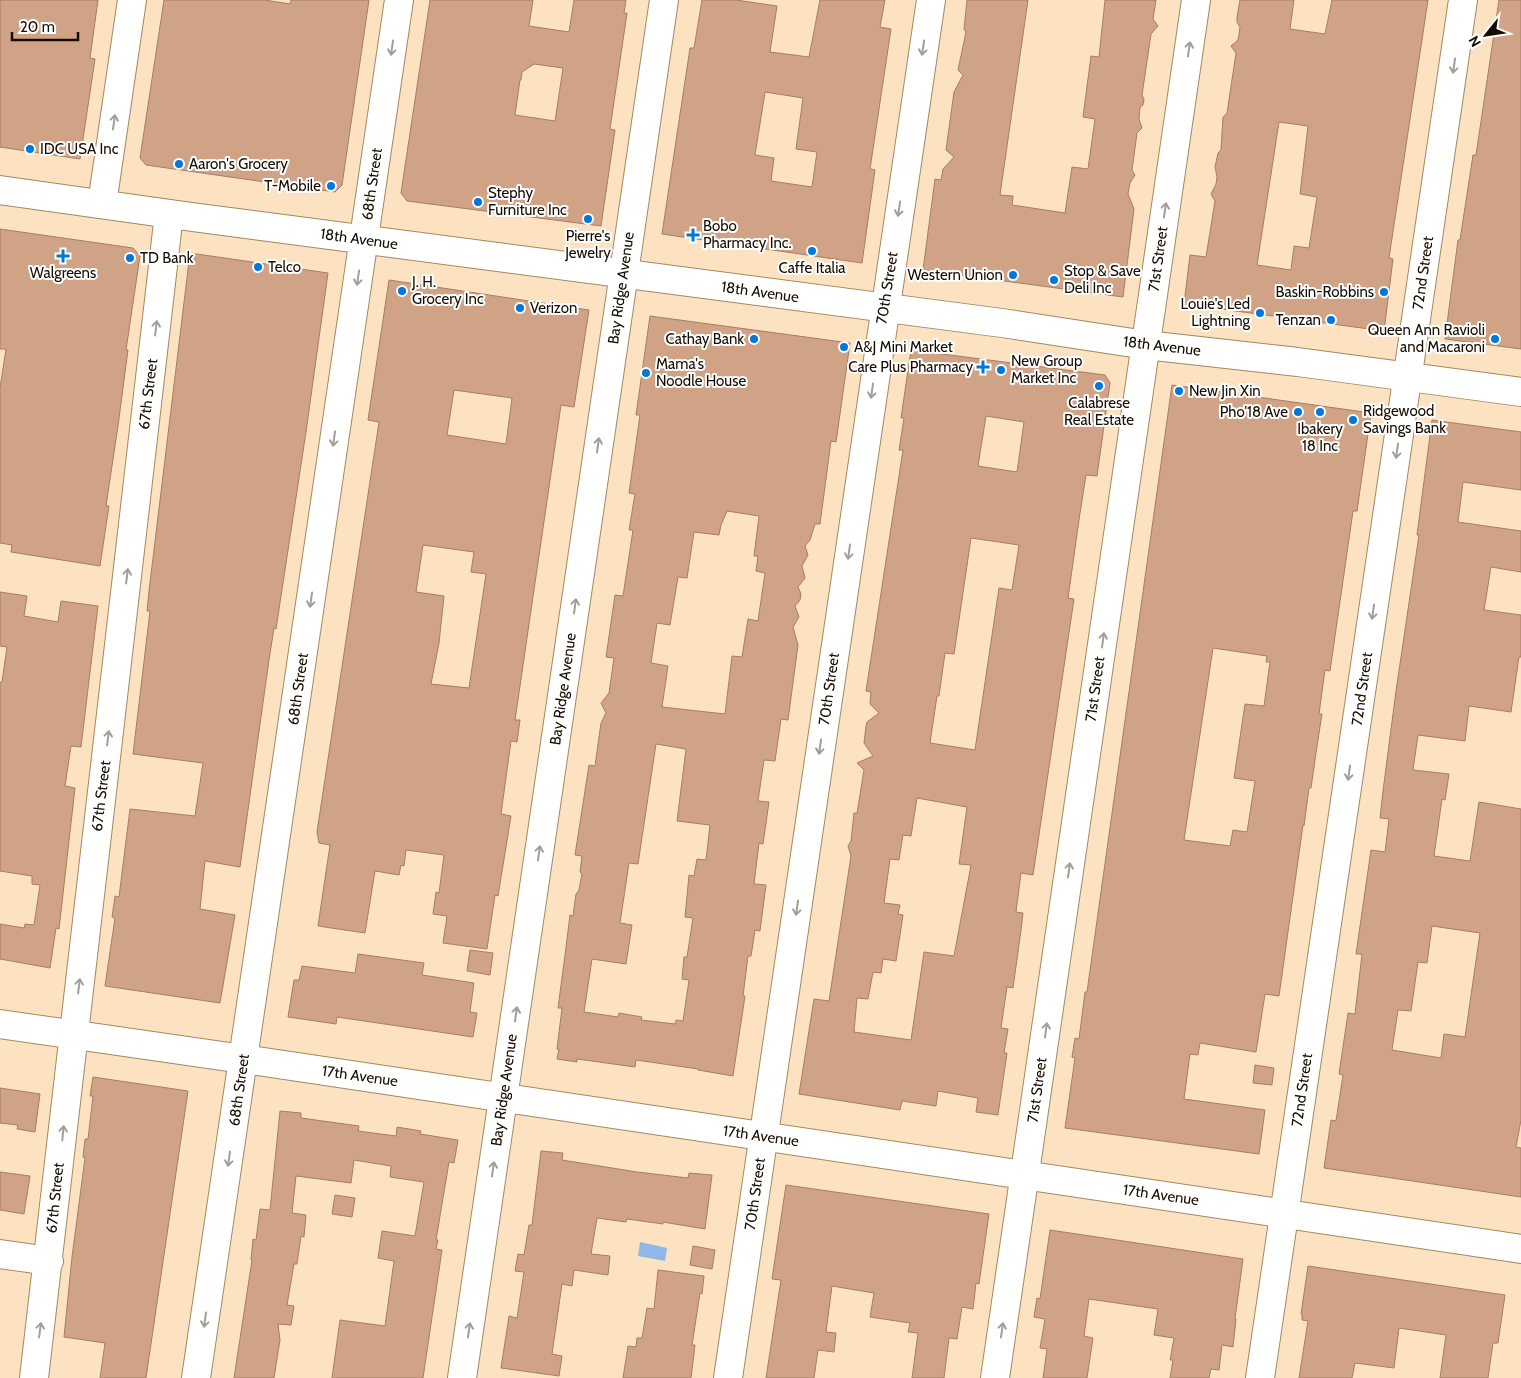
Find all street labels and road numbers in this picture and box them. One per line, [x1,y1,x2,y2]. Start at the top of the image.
street label: 68th Street [358,147,386,221]
street label: 18th Avenue [319,225,399,253]
street label: 71st Street [1145,225,1171,293]
street label: Bay Ridge Avenue [604,230,638,345]
street label: 72nd Street [1409,235,1437,311]
street label: 70th Street [872,251,902,325]
street label: 18th Avenue [720,278,800,306]
street label: 18th Avenue [1122,332,1202,360]
street label: 67th Street [135,358,161,430]
street label: Bay Ridge Avenue [546,631,580,746]
street label: 72nd Street [1348,651,1376,727]
street label: 68th Street [284,652,312,726]
street label: 70th Street [815,652,843,726]
street label: 71st Street [1082,655,1108,723]
street label: 67th Street [88,760,114,832]
street label: Bay Ridge Avenue [487,1032,521,1147]
street label: 72nd Street [1288,1052,1316,1128]
street label: 68th Street [225,1053,253,1127]
street label: 71st Street [1024,1056,1050,1124]
street label: 17th Avenue [321,1062,399,1090]
street label: 17th Avenue [722,1122,800,1150]
street label: 70th Street [741,1157,769,1231]
street label: 67th Street [42,1162,68,1234]
street label: 17th Avenue [1122,1181,1200,1209]

